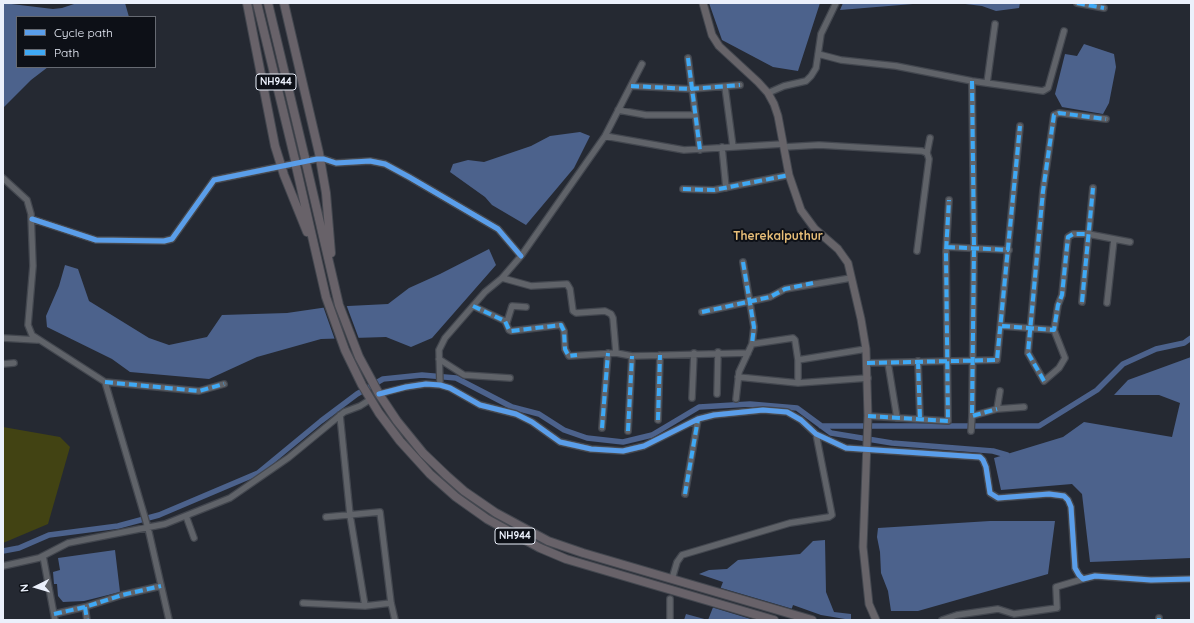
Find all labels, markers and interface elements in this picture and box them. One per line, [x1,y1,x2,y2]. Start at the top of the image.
legend [16,16,156,68]
text: Cycle path [54,25,113,40]
text: Path [54,45,79,60]
road number: NH944 [256,74,296,90]
district label: Therekalputhur [733,229,823,243]
road number: NH944 [495,528,535,544]
north arrow [16,567,56,607]
text: N [17,583,31,593]

